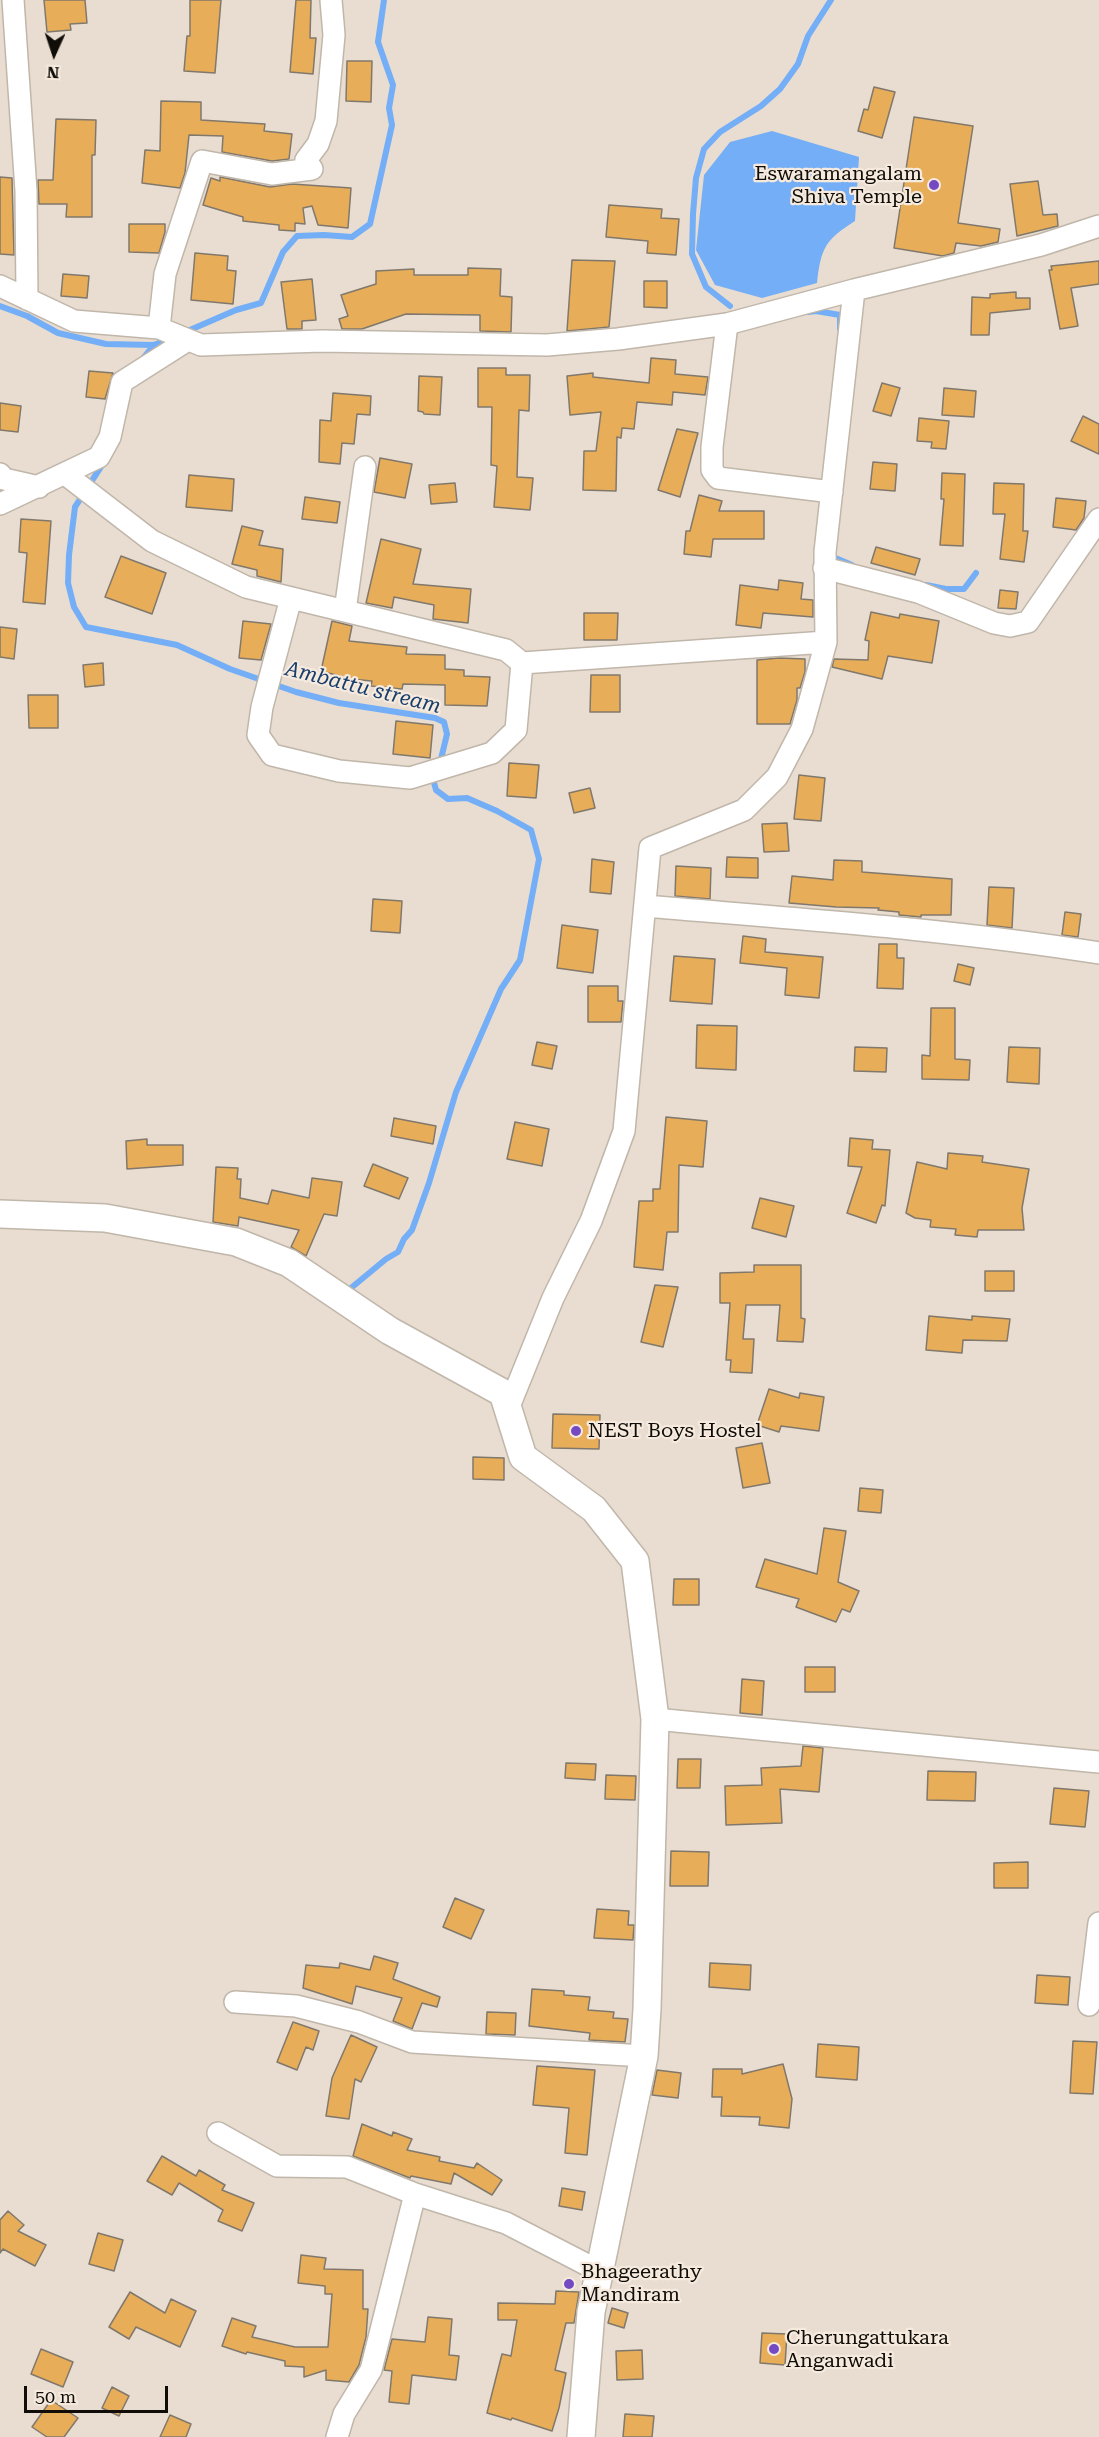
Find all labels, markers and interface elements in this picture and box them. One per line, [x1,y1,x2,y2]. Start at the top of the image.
north arrow [24,24,84,84]
text: N [46,63,60,82]
place label: Eswaramangalam Shiva Temple [755,162,922,209]
marker: Eswaramangalam Shiva Temple [927,178,941,192]
water label: Ambattu stream [283,656,443,720]
place label: NEST Boys Hostel [588,1419,762,1443]
marker: NEST Boys Hostel [569,1424,583,1438]
place label: Bhageerathy Mandiram [581,2260,702,2307]
marker: Bhageerathy Mandiram [562,2277,576,2291]
place label: Cherungattukara Anganwadi [786,2326,949,2373]
marker: Cherungattukara Anganwadi [767,2342,781,2356]
scale bar [27,2374,171,2412]
text: 50 m [35,2386,76,2407]

